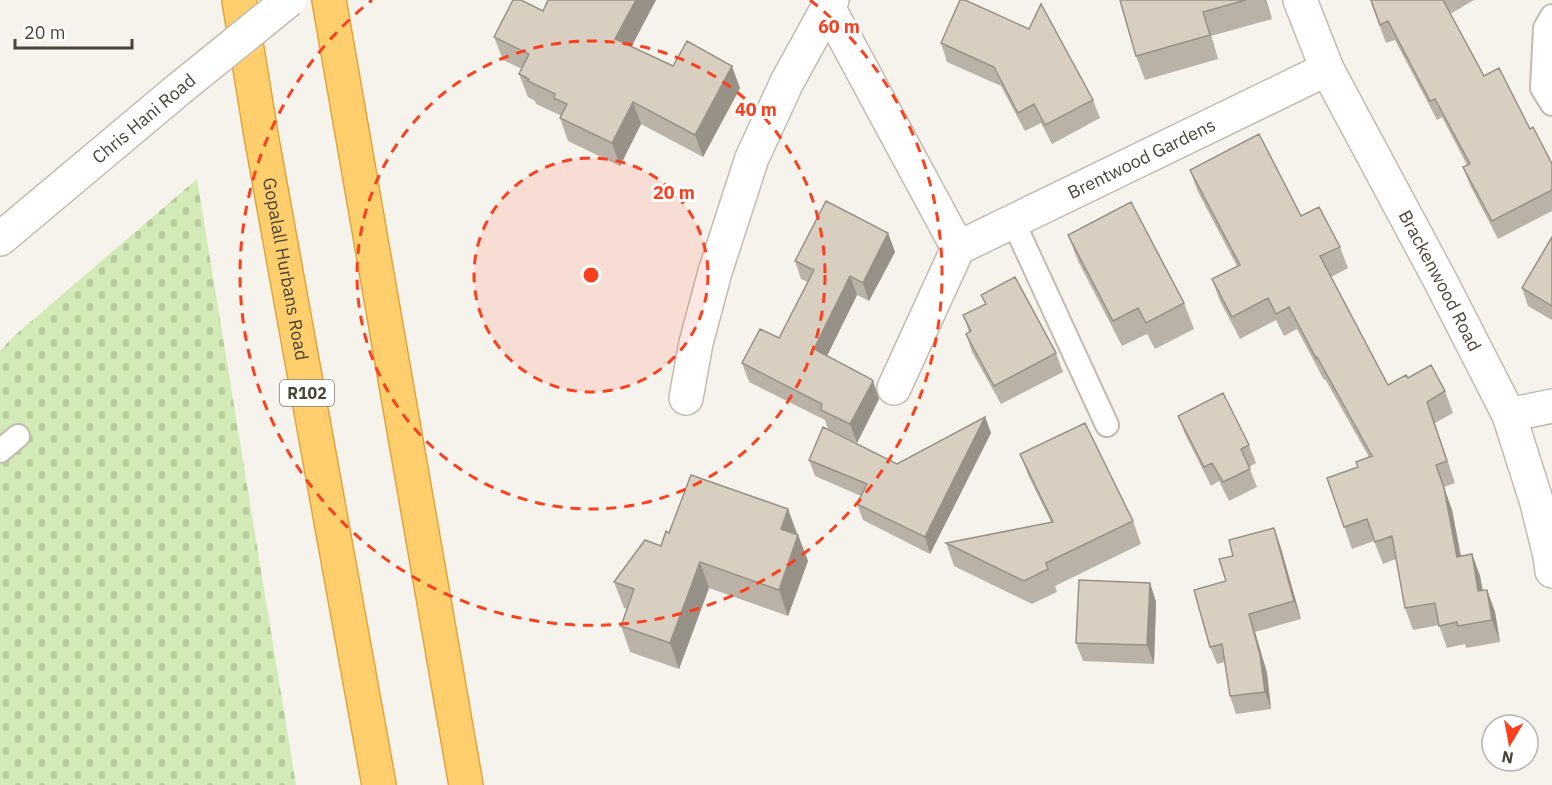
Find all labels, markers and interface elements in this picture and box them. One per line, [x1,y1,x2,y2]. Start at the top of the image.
scale bar [15,12,132,50]
text: 60 m [818,15,860,38]
text: 20 m [24,21,66,44]
street label: Chris Hani Road [87,69,200,169]
text: 40 m [735,98,777,121]
street label: Brentwood Gardens [1064,113,1219,204]
street label: Gopalall Hurbans Road [258,176,314,362]
text: 20 m [653,181,695,204]
street label: Brackenwood Road [1394,206,1486,355]
centre of rings [581,265,601,285]
road number: R102 [280,380,334,406]
north arrow [1480,713,1540,773]
text: N [1500,747,1515,769]

